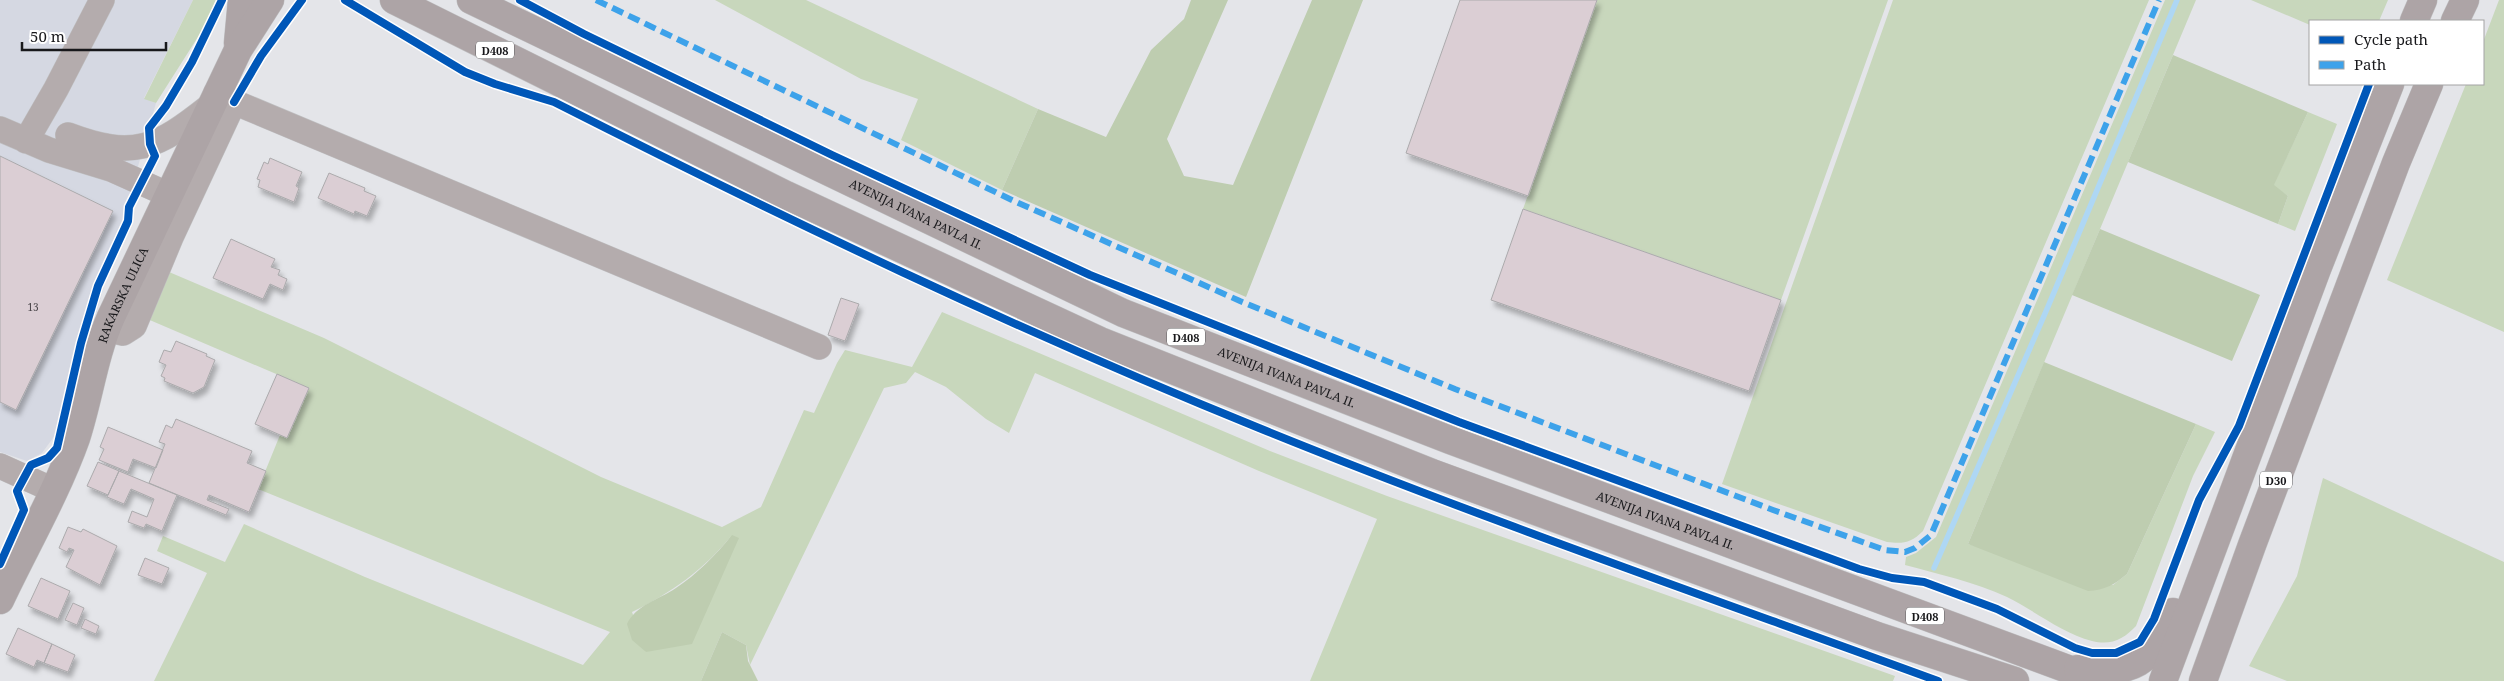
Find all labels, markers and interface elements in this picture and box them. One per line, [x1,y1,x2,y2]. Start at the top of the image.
scale bar [22,20,166,52]
legend [2309,20,2484,85]
text: 50 m [30,26,65,46]
text: Cycle path [2354,29,2429,49]
road number: D408 [476,42,514,58]
text: Path [2354,54,2387,74]
street label: AVENIJA IVANA PAVLA II. [847,174,986,253]
street label: RAKARSKA ULICA [93,243,152,345]
house number: 13 [27,300,39,314]
road number: D408 [1167,328,1205,346]
street label: AVENIJA IVANA PAVLA II. [1215,342,1358,411]
road number: D30 [2260,472,2292,488]
street label: AVENIJA IVANA PAVLA II. [1594,487,1737,553]
road number: D408 [1906,608,1944,624]

